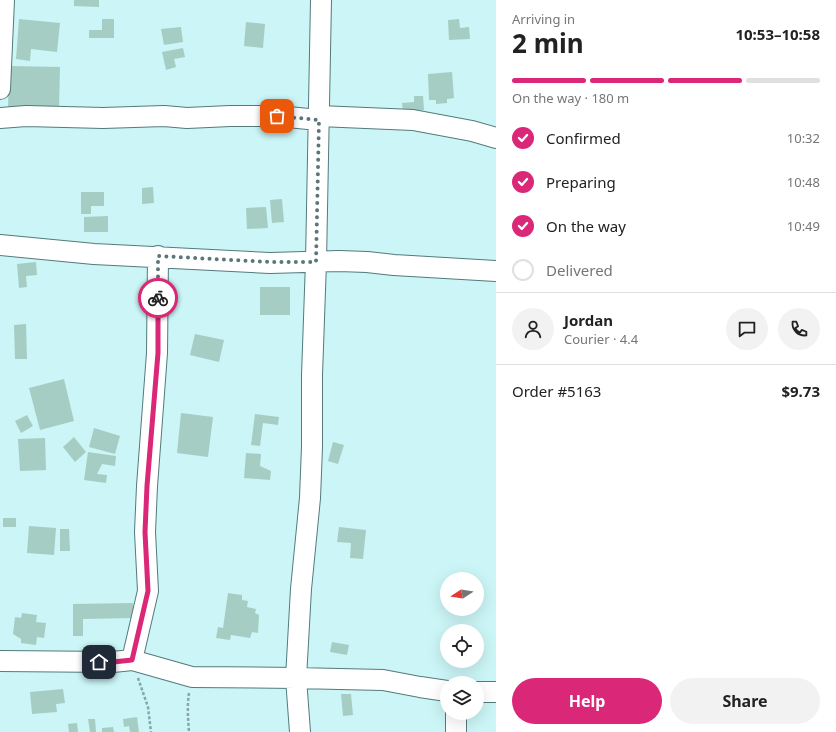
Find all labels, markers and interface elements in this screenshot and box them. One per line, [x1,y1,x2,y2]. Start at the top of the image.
text: Arriving in [512,10,575,28]
text: 10:53–10:58 [735,24,820,44]
text: 2 min [512,25,584,61]
text: On the way · 180 m [512,89,629,107]
pin [260,99,294,133]
icon: bag [266,105,288,127]
icon: check [512,127,534,149]
text: Confirmed [546,128,621,148]
text: 10:32 [787,129,820,147]
icon: check [512,171,534,193]
text: Preparing [546,172,616,192]
text: 10:48 [787,173,820,191]
icon: check [512,215,534,237]
text: On the way [546,216,626,236]
text: 10:49 [787,217,820,235]
text: Delivered [546,260,613,280]
courier [138,278,178,318]
icon: bike [147,287,169,309]
button: person [512,308,554,350]
button: chat [726,308,768,350]
button: phone [778,308,820,350]
text: Jordan [564,310,613,330]
text: Courier · 4.4 [564,330,638,348]
text: Order #5163 [512,381,601,401]
text: $9.73 [781,381,820,401]
north arrow [440,572,484,616]
map controls [440,572,484,720]
button: locate [440,624,484,668]
pin [82,645,116,679]
icon: home [88,651,110,673]
button: layers [440,676,484,720]
button: Help [512,678,662,724]
button: Share [670,678,820,724]

